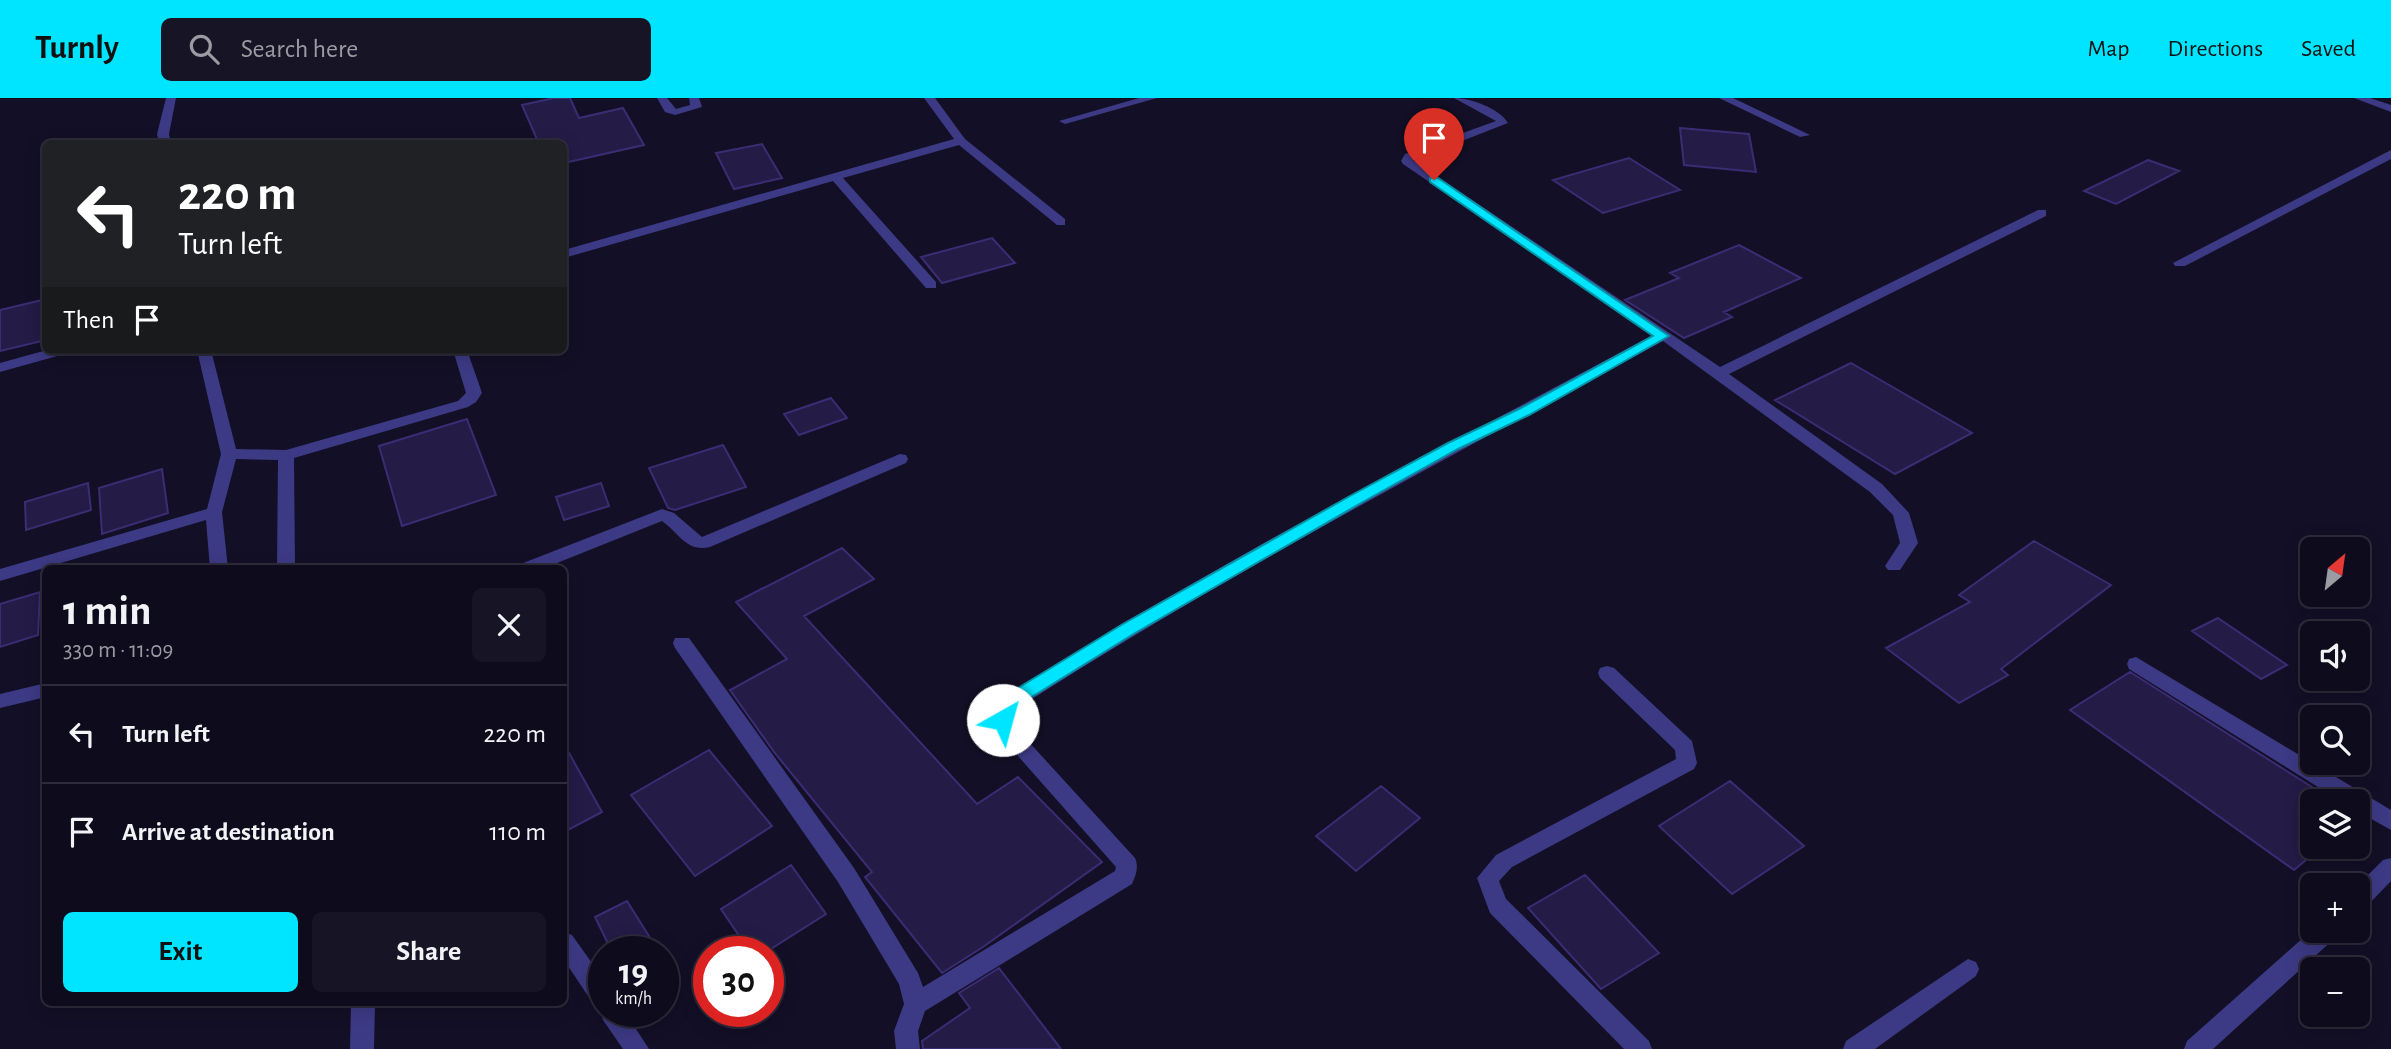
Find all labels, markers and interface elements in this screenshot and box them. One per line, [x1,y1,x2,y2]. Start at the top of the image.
search box [161,18,651,81]
icon: search [185,30,223,68]
text: Turnly [35,32,119,65]
text: Search here [241,36,358,62]
text: Map [2087,37,2129,61]
text: Directions [2167,37,2263,61]
text: Saved [2301,37,2356,61]
pin [1404,108,1464,180]
icon: arrive [1415,119,1453,157]
icon: left [63,168,154,259]
text: 220 m [178,170,297,219]
text: Turn left [178,228,282,260]
icon: arrive [128,301,166,339]
text: Then [63,307,114,333]
north arrow [2300,537,2370,607]
map controls [2300,537,2370,1027]
button: close [472,588,546,662]
text: 1 min [63,590,152,632]
button: sound [2300,621,2370,691]
text: 330 m · 11:09 [63,639,173,662]
position arrow [966,683,1040,757]
button: search [2300,705,2370,775]
icon: left [63,715,101,753]
text: Turn left [122,721,210,747]
text: 220 m [484,721,546,747]
button: layers [2300,789,2370,859]
icon: arrive [63,813,101,851]
text: Arrive at destination [122,819,335,845]
text: 110 m [489,819,546,845]
button: + [2300,873,2370,943]
button: Exit [63,912,298,992]
button: Share [312,912,546,992]
speed limit sign: 30 [693,936,784,1027]
text: 19 [619,955,648,990]
button: − [2300,957,2370,1027]
text: km/h [615,990,652,1008]

